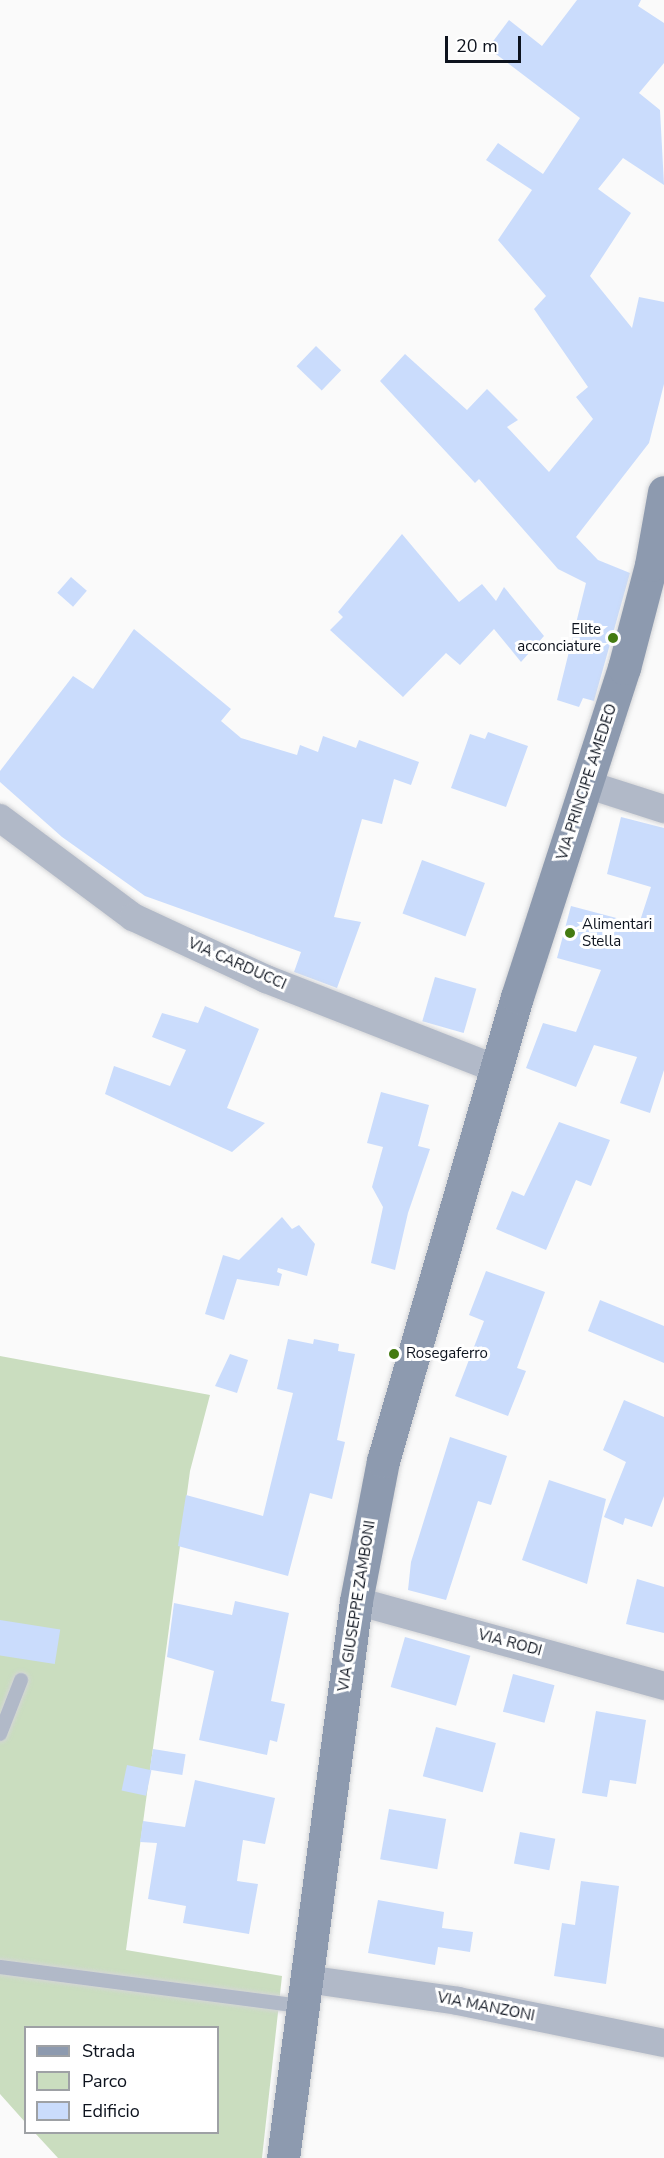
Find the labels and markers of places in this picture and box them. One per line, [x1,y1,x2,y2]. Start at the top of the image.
place label: Elite acconciature [517,620,601,655]
marker: Elite acconciature [606,631,620,645]
place label: Alimentari Stella [582,915,652,950]
marker: Alimentari Stella [563,926,577,940]
place label: Rosegaferro [406,1345,488,1363]
marker: Rosegaferro [387,1347,401,1361]

